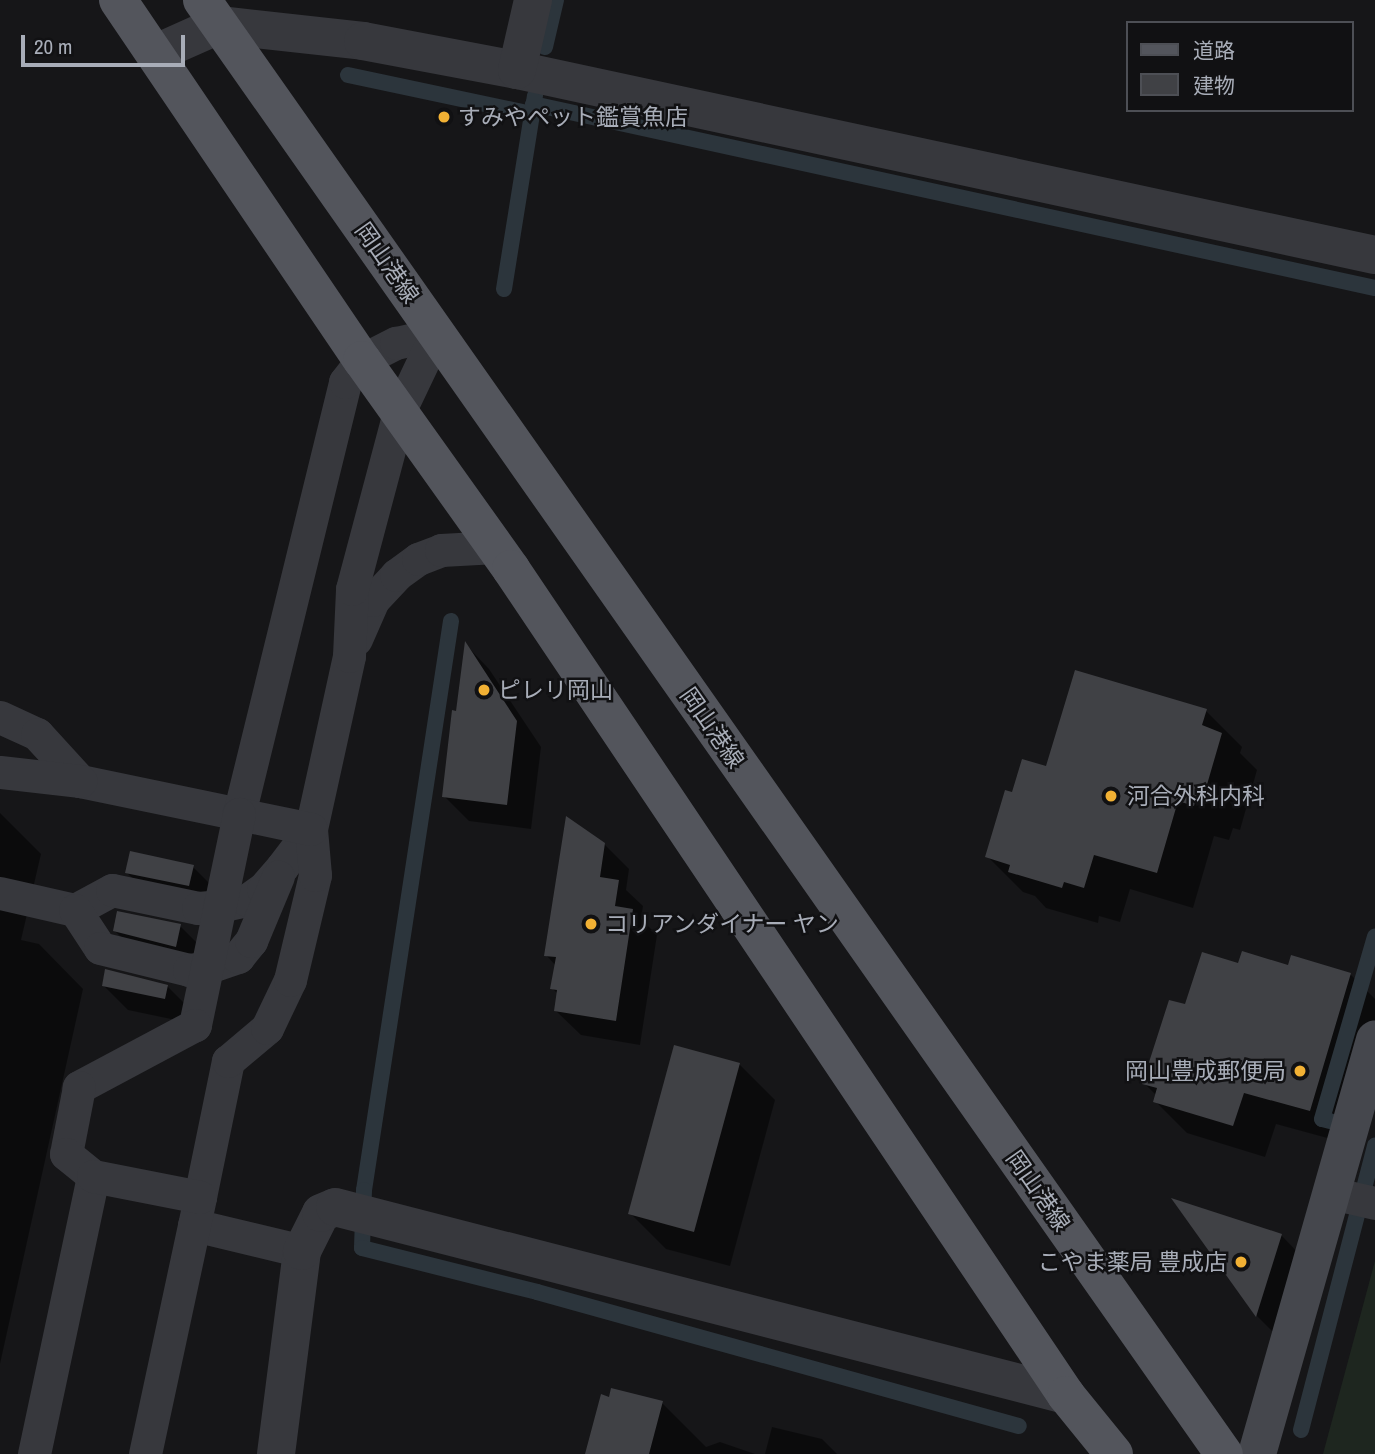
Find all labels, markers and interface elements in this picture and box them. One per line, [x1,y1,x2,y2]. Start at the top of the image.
scale bar [24,21,189,65]
legend [1126,21,1354,112]
text: 20 m [34,32,72,61]
text: 道路 [1193,36,1235,65]
text: 建物 [1193,71,1235,100]
place label: すみやペット鑑賞魚店 [458,103,688,131]
marker: すみやペット鑑賞魚店 [436,109,452,125]
street label: 岡山港線 [349,217,425,309]
place label: ピレリ岡山 [498,676,613,704]
marker: ピレリ岡山 [476,682,492,698]
street label: 岡山港線 [674,682,750,774]
place label: 河合外科内科 [1127,782,1265,810]
marker: 河合外科内科 [1101,786,1121,806]
place label: コリアンダイナー ヤン [605,910,840,938]
marker: コリアンダイナー ヤン [583,916,599,932]
place label: 岡山豊成郵便局 [1125,1057,1286,1085]
marker: 岡山豊成郵便局 [1292,1063,1308,1079]
street label: 岡山港線 [1000,1145,1076,1237]
place label: こやま薬局 豊成店 [1038,1248,1227,1276]
marker: こやま薬局 豊成店 [1233,1254,1249,1270]

